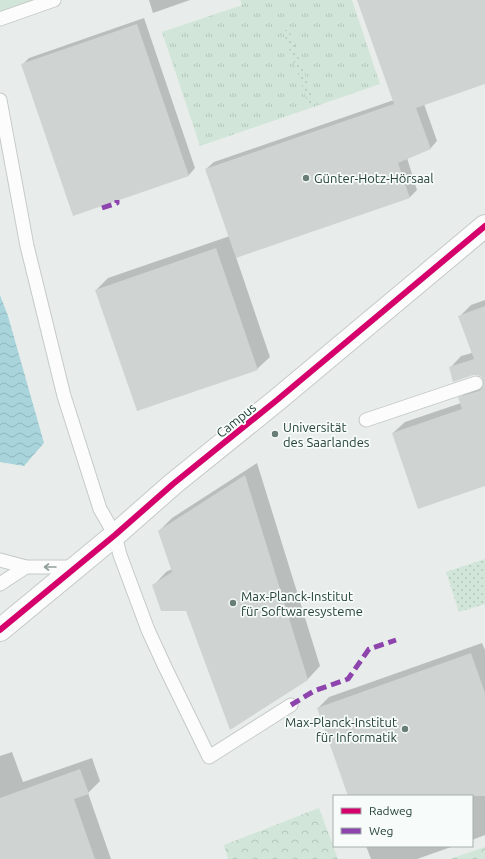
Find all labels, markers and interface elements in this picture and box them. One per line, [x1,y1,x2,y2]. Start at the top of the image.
place label: Günter-Hotz-Hörsaal [314,171,434,185]
marker: Günter-Hotz-Hörsaal [301,173,311,183]
street label: Campus [214,400,259,440]
place label: Universität des Saarlandes [283,420,370,449]
marker: Universität des Saarlandes [270,429,280,439]
one-way arrow [44,563,57,571]
place label: Max-Planck-Institut für Softwaresysteme [241,589,363,618]
marker: Max-Planck-Institut für Softwaresysteme [228,598,238,608]
place label: Max-Planck-Institut für Informatik [285,715,397,744]
marker: Max-Planck-Institut für Informatik [400,724,410,734]
legend [333,795,473,847]
text: Radweg [369,804,412,817]
text: Weg [369,824,393,837]

